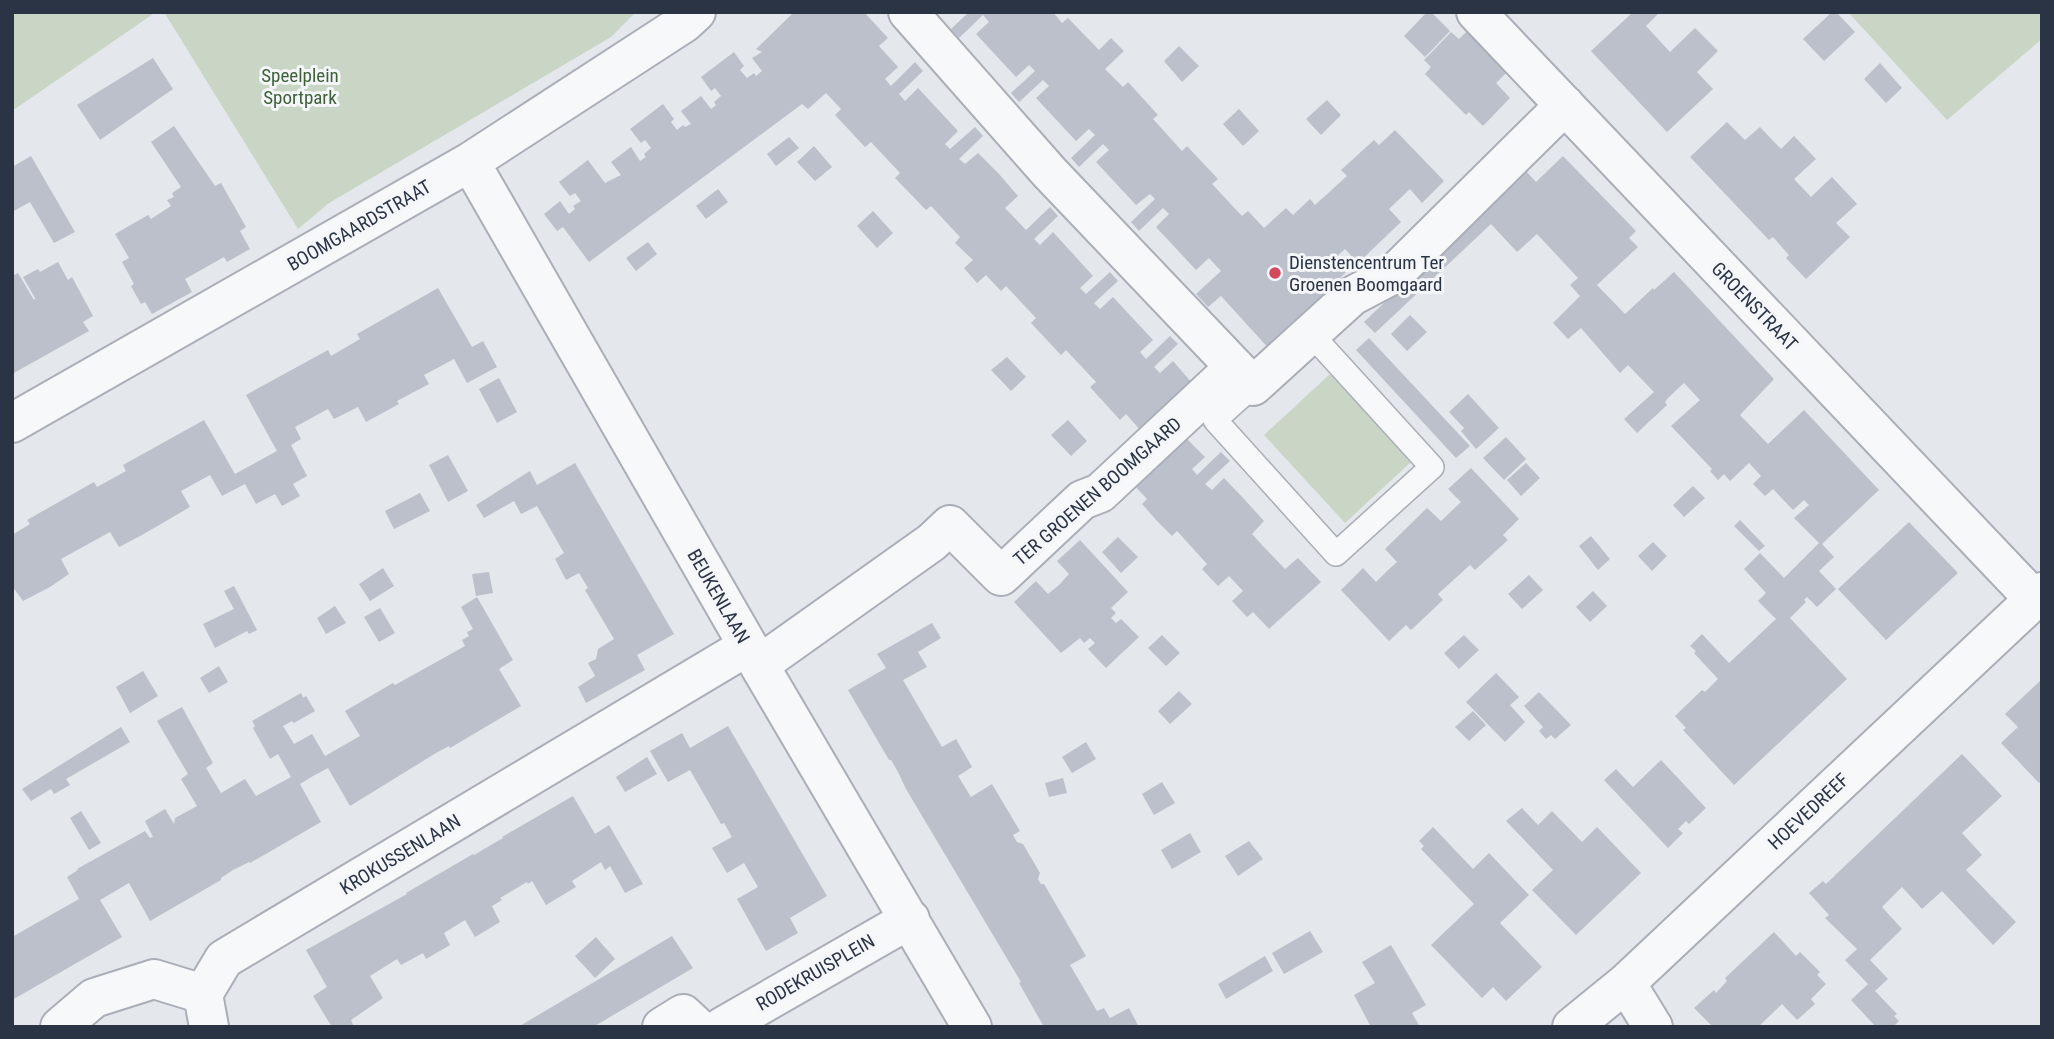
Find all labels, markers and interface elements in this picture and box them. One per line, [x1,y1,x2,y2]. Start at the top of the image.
park label: Speelplein Sportpark [261,64,339,109]
street label: BOOMGAARDSTRAAT [283,175,435,276]
place label: Dienstencentrum Ter Groenen Boomgaard [1289,251,1444,296]
street label: GROENSTRAAT [1707,257,1803,356]
marker: Dienstencentrum Ter Groenen Boomgaard [1267,265,1283,281]
street label: TER GROENEN BOOMGAARD [1009,412,1186,571]
street label: BEUKENLAAN [682,545,755,647]
street label: HOEVEDREEF [1763,768,1853,854]
street label: KROKUSSENLAAN [336,809,465,899]
street label: RODEKRUISPLEIN [752,929,879,1016]

